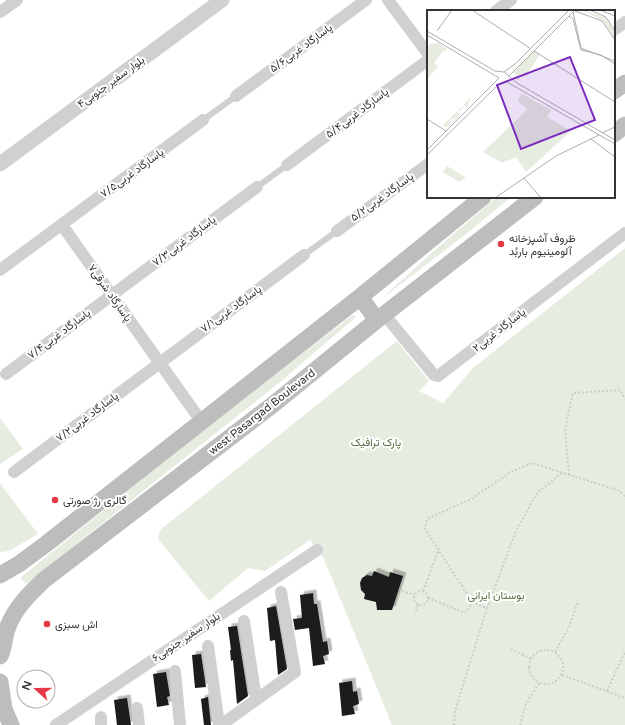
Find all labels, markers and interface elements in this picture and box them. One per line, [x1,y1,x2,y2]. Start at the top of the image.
inset map [427,10,615,198]
street label: پاسارگاد غربی۵/۶ [267,21,335,76]
street label: بلوار سفیر جنوبی۴ [75,53,147,111]
street label: پاسارگاد غربی۵/۴ [323,85,392,142]
street label: پاسارگاد غربی۷/۵ [98,146,167,201]
street label: پاسارگاد غربی۵/۲ [348,170,417,225]
street label: پاسارگاد غربی۷/۳ [150,213,219,270]
place label: ظروف آشپزخانه آلومینیوم باربُد [509,232,576,259]
marker: ظروف آشپزخانه آلومینیوم باربُد [496,239,506,249]
street label: پاسارگاد شرقی۷ [85,262,135,325]
street label: پاسارگاد غربی۷/۱ [198,283,265,336]
street label: پاسارگاد غربی۲ [470,305,529,355]
street label: پاسارگاد غربی۷/۴ [25,306,94,363]
street label: west Pasargad Boulevard [206,366,318,458]
street label: پاسارگاد غربی۷/۲ [53,389,121,445]
park label: پارک ترافیک [351,436,401,450]
place label: گالری رژ صورتی [63,494,127,507]
marker: گالری رژ صورتی [50,495,60,505]
park label: بوستان ایرانی [468,589,524,602]
street label: بلوار سفیر جنوبی۶ [150,609,222,665]
place label: اش سبزی [55,618,98,631]
marker: اش سبزی [42,619,52,629]
north arrow [16,669,56,709]
text: N [19,679,35,692]

